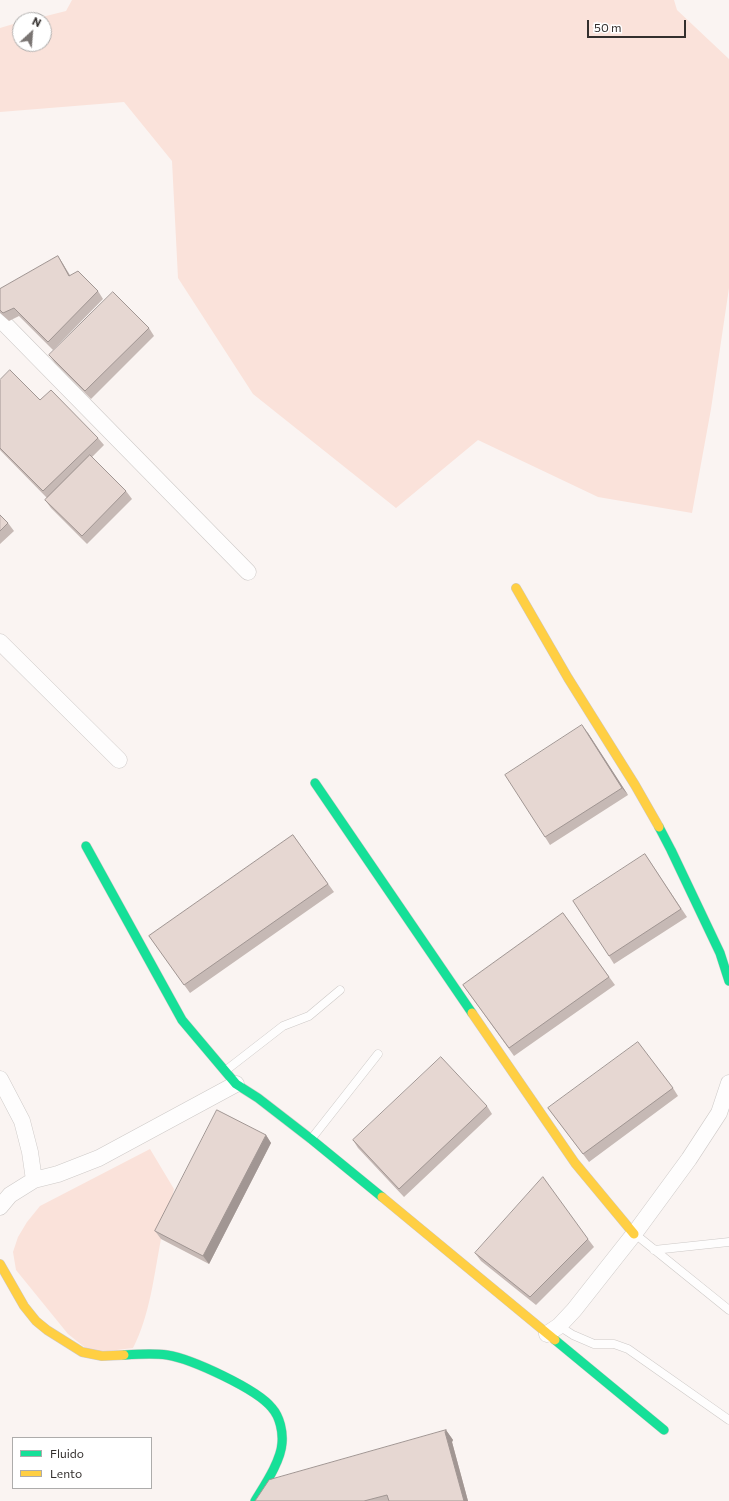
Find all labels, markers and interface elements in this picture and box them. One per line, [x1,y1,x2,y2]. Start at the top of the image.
north arrow [12,12,52,52]
scale bar [589,12,688,38]
text: N [30,14,44,29]
text: 50 m [594,20,622,34]
legend [12,1437,152,1489]
text: Fluido [50,1446,84,1460]
text: Lento [50,1466,82,1480]

